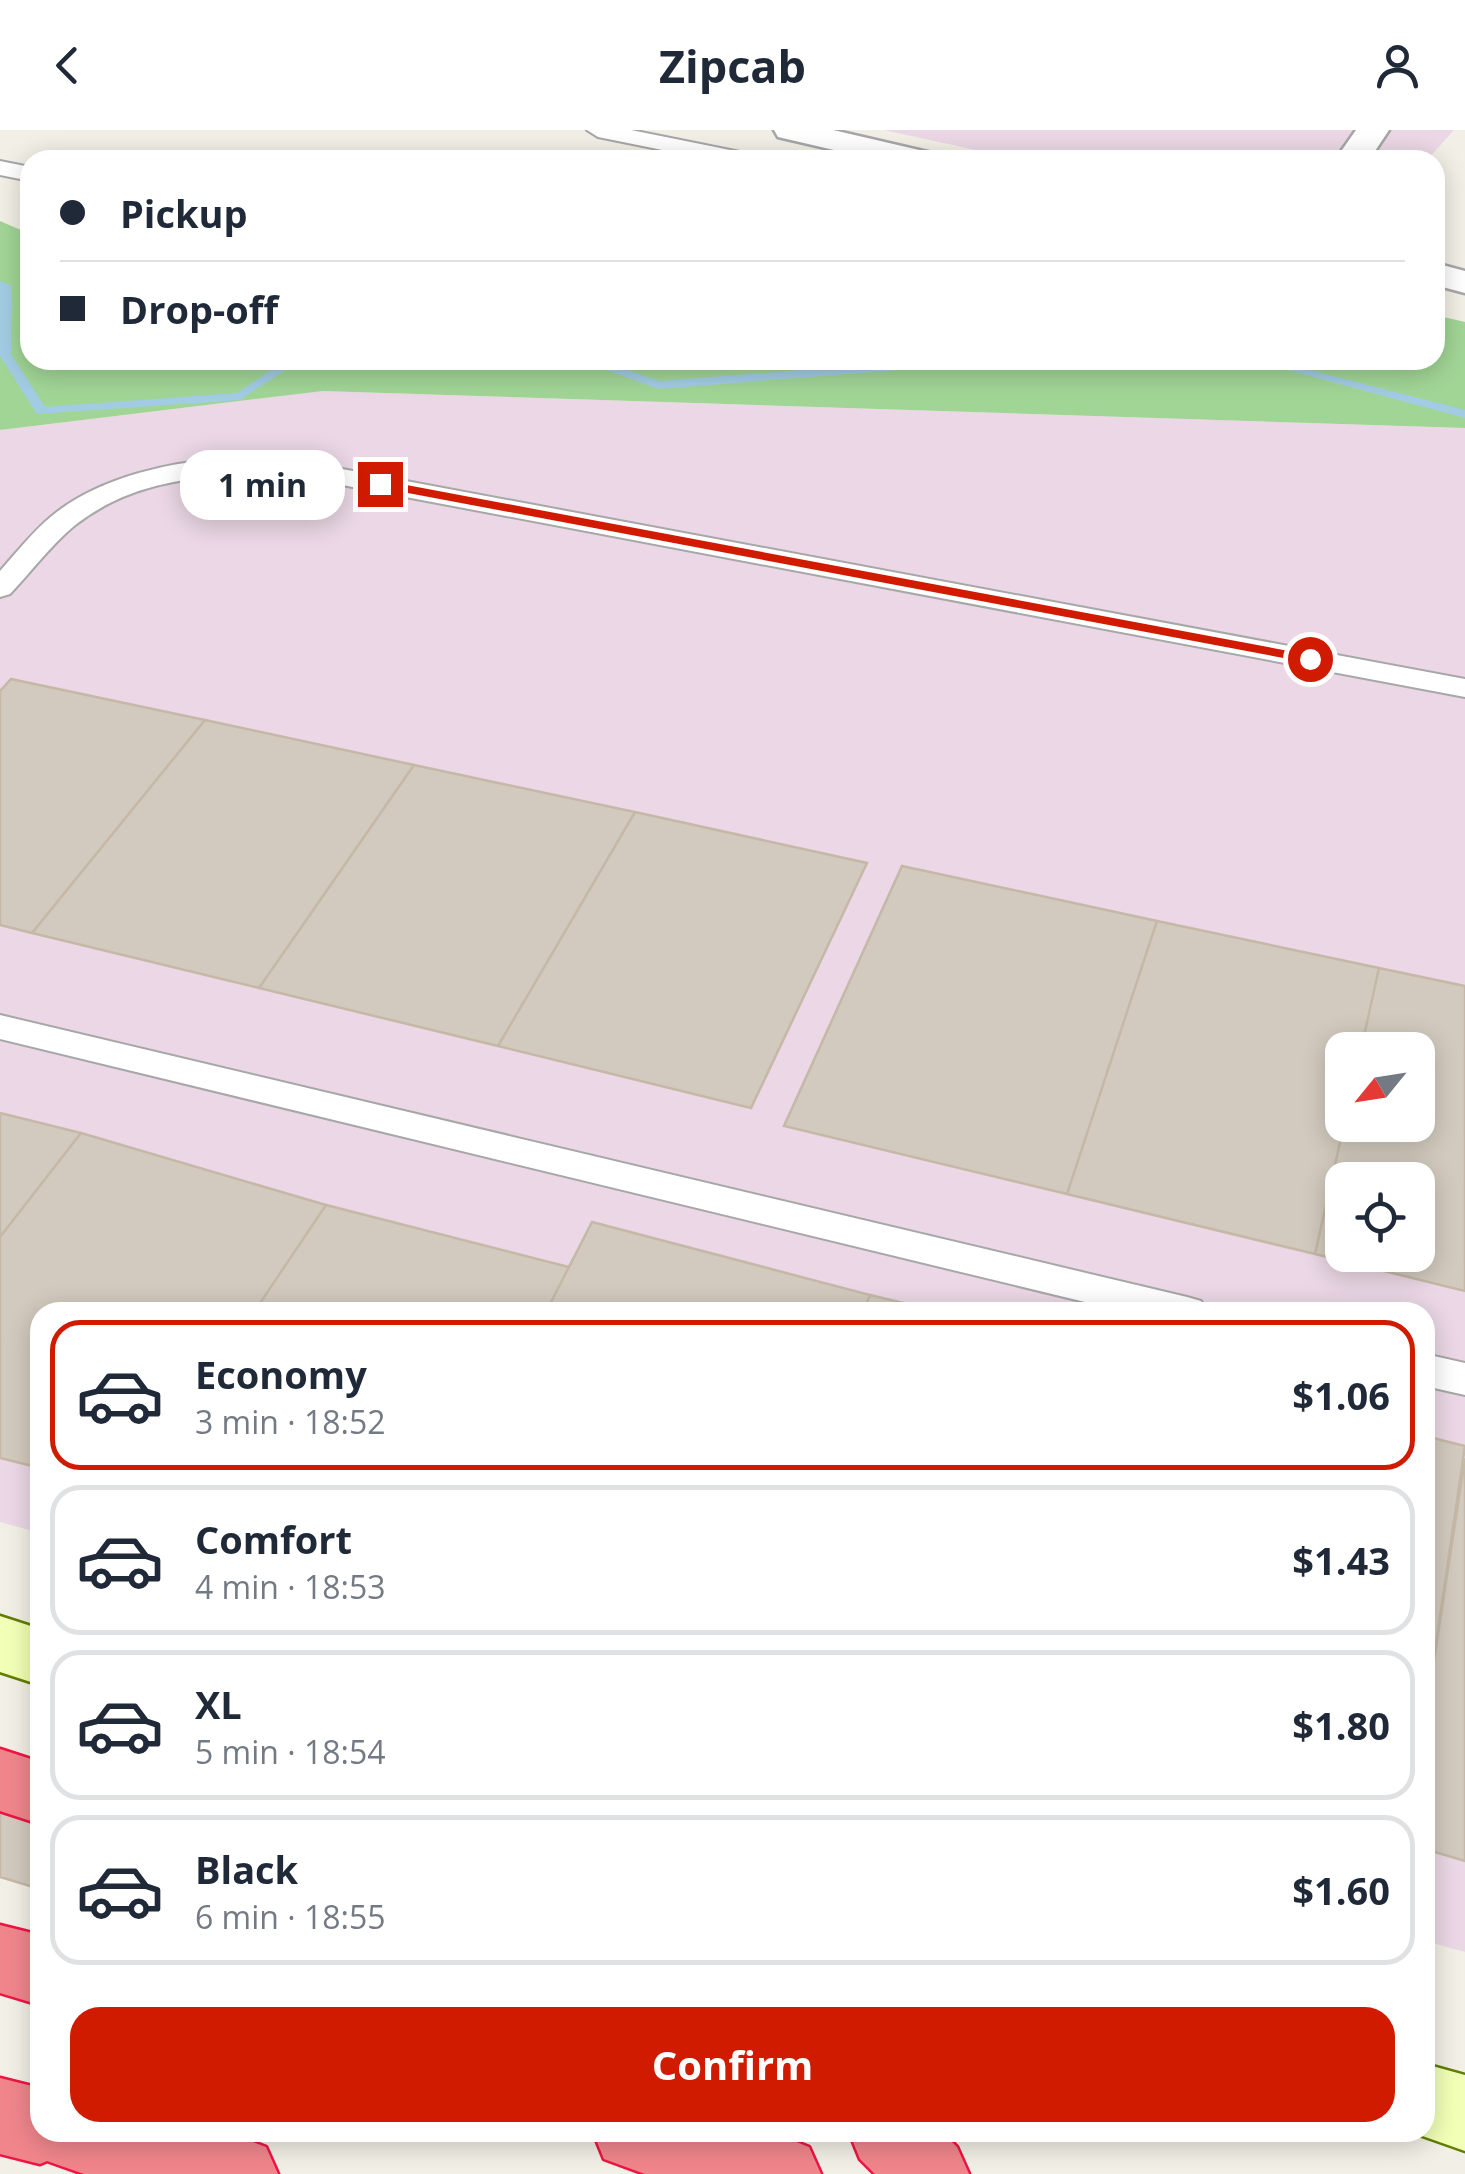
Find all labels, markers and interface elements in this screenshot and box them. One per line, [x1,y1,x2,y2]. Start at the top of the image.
text: Zipcab [659,35,806,96]
icon: back [40,38,95,93]
icon: person [1370,38,1425,93]
text: Pickup [120,187,248,239]
text: Drop-off [120,283,278,335]
callout: 1 min [180,449,345,519]
route end [358,462,403,507]
text: 1 min [218,463,307,506]
route start [1288,637,1333,682]
north arrow [1325,1032,1435,1142]
map controls [1325,1032,1435,1272]
button: locate [1325,1162,1435,1272]
text: Economy [195,1348,367,1400]
icon: car [75,1350,165,1440]
text: $1.06 [1292,1369,1390,1421]
text: 3 min · 18:52 [195,1400,386,1443]
text: Comfort [195,1513,352,1565]
icon: car [75,1515,165,1605]
text: $1.43 [1292,1534,1390,1586]
text: 4 min · 18:53 [195,1565,386,1608]
text: XL [195,1678,242,1730]
icon: car [75,1680,165,1770]
text: $1.80 [1292,1699,1390,1751]
text: 5 min · 18:54 [195,1730,386,1773]
text: Black [195,1843,298,1895]
icon: car [75,1845,165,1935]
text: $1.60 [1292,1864,1390,1916]
text: 6 min · 18:55 [195,1895,386,1938]
button: Confirm [70,2007,1395,2122]

